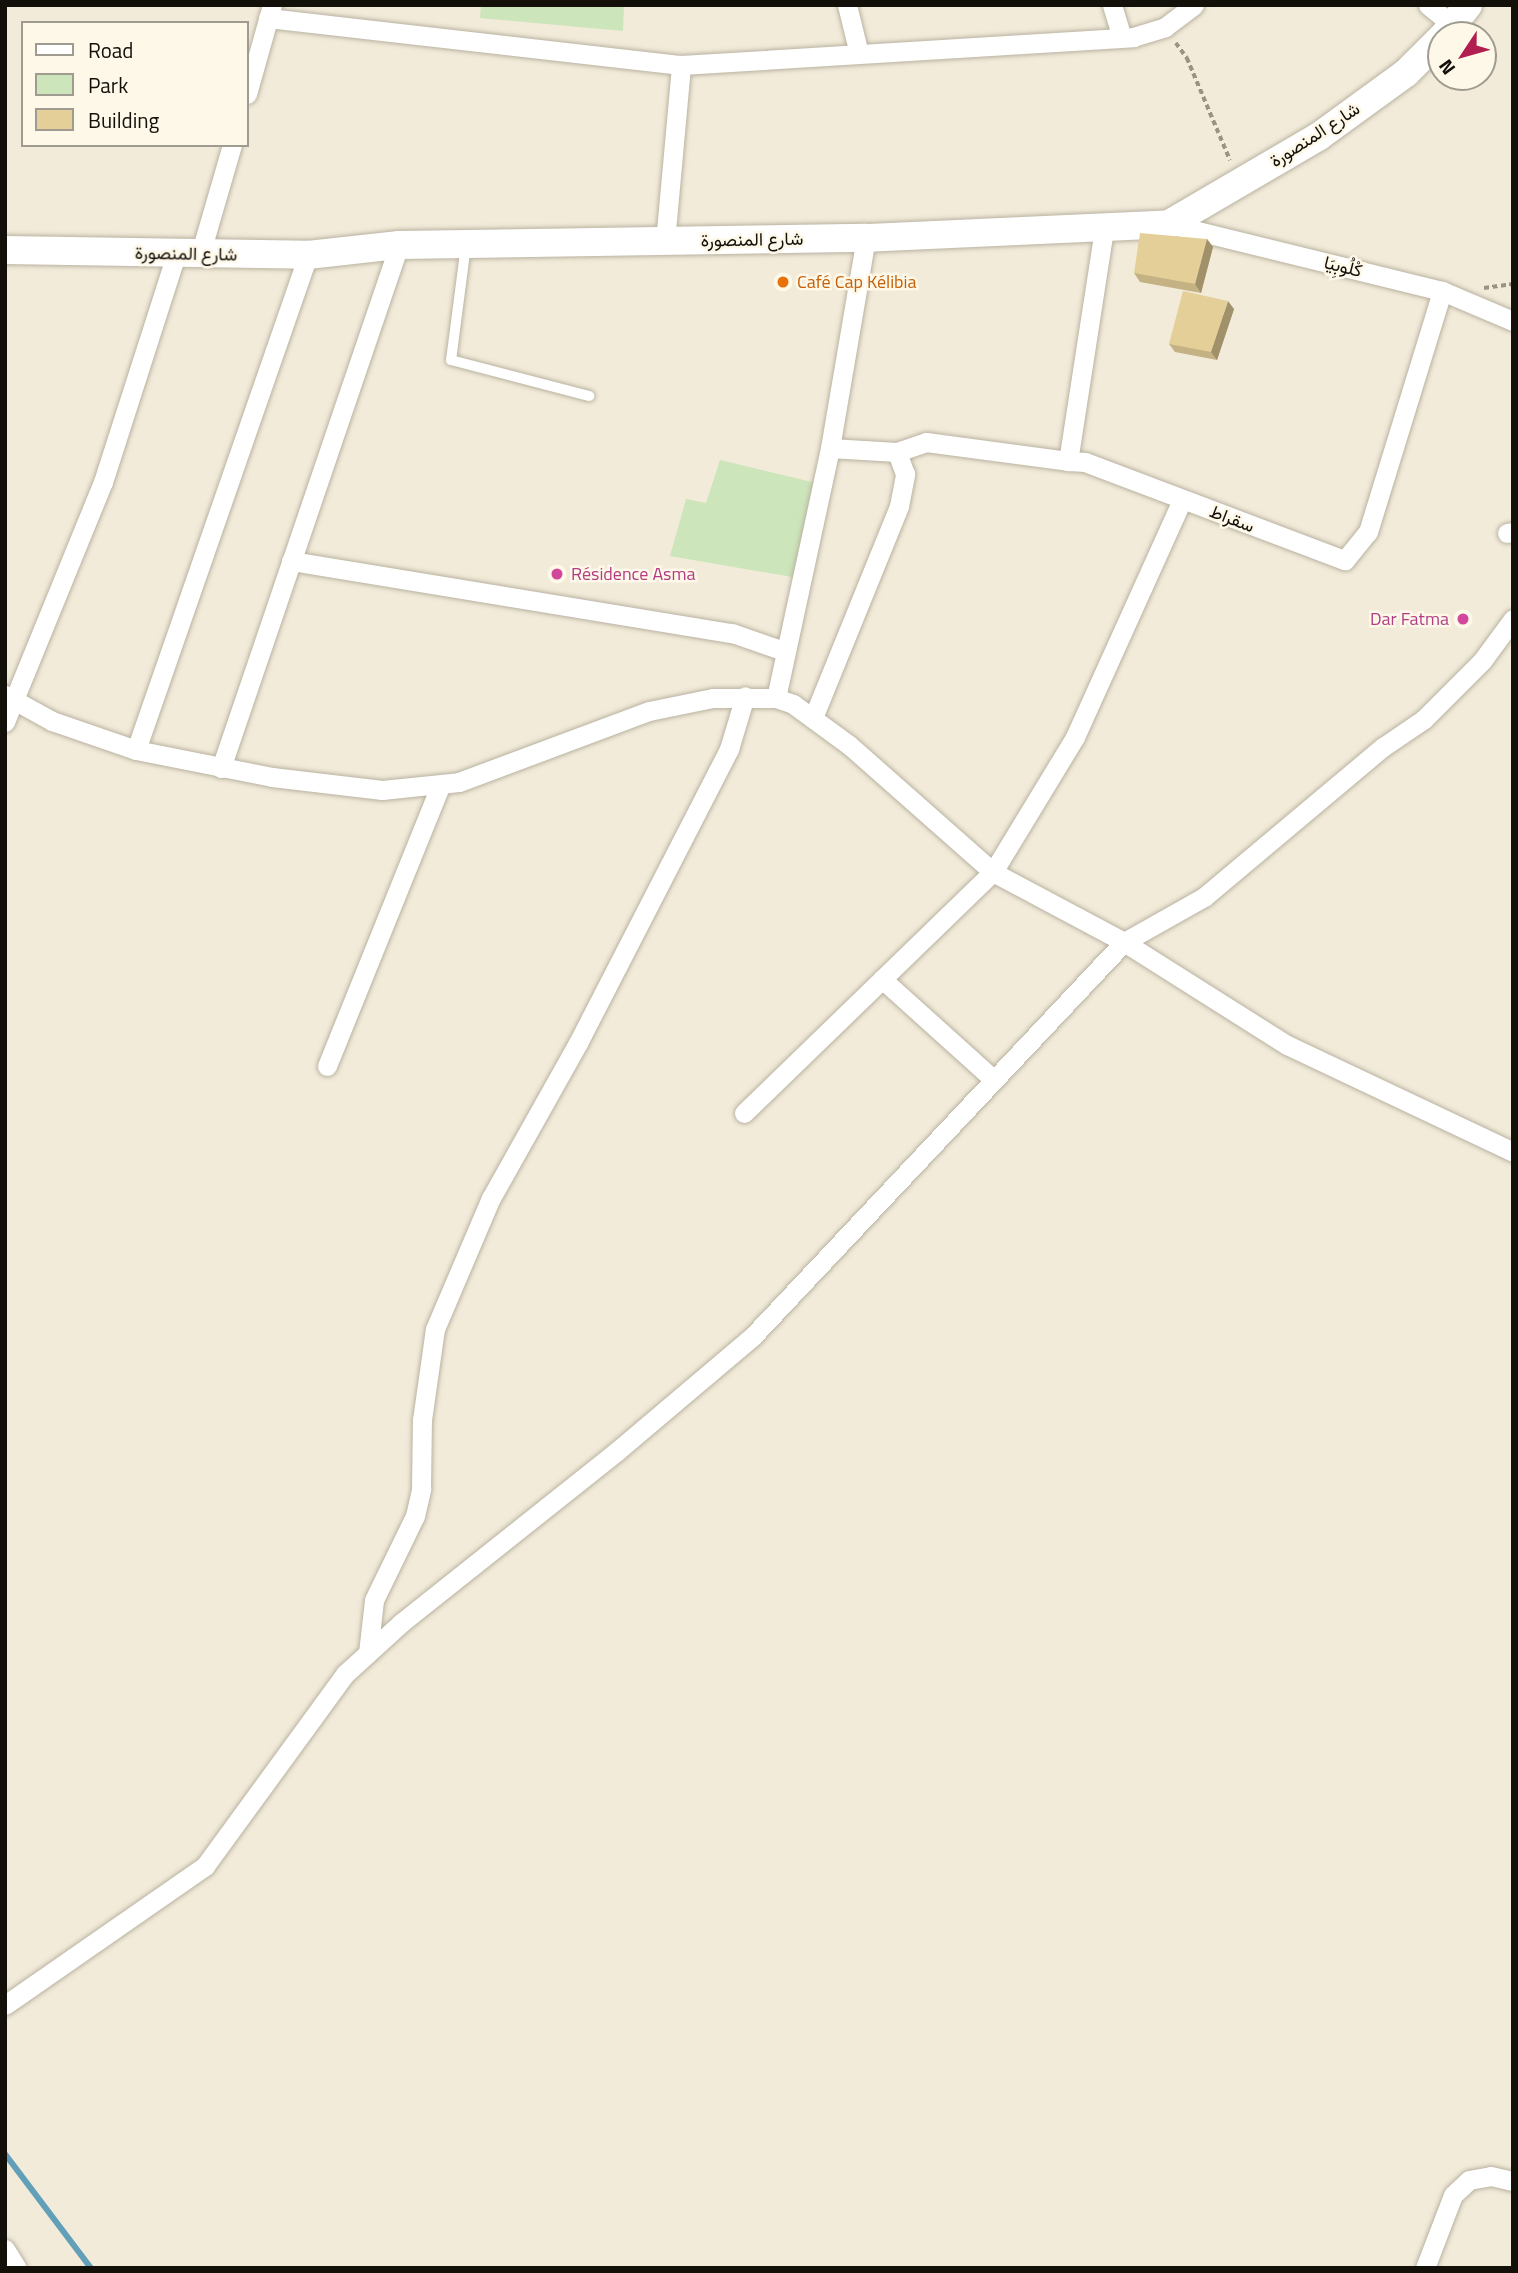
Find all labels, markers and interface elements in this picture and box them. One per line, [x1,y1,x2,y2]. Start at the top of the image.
legend [21,21,248,147]
north arrow [1427,21,1497,91]
text: Road [88,34,133,66]
text: N [1431,54,1462,81]
text: Park [88,69,128,101]
street label: شارع المنصورة [1266,98,1364,172]
text: Building [88,104,159,136]
street label: شارع المنصورة [701,228,803,252]
street label: شارع المنصورة [135,242,237,266]
street label: كْلُوبِيَا [1322,252,1364,282]
place label: Café Cap Kélibia [797,271,917,293]
marker: Café Cap Kélibia [775,274,791,290]
street label: سقراط [1206,501,1258,537]
place label: Résidence Asma [571,563,696,585]
marker: Résidence Asma [549,566,565,582]
place label: Dar Fatma [1370,608,1449,630]
marker: Dar Fatma [1455,611,1471,627]

